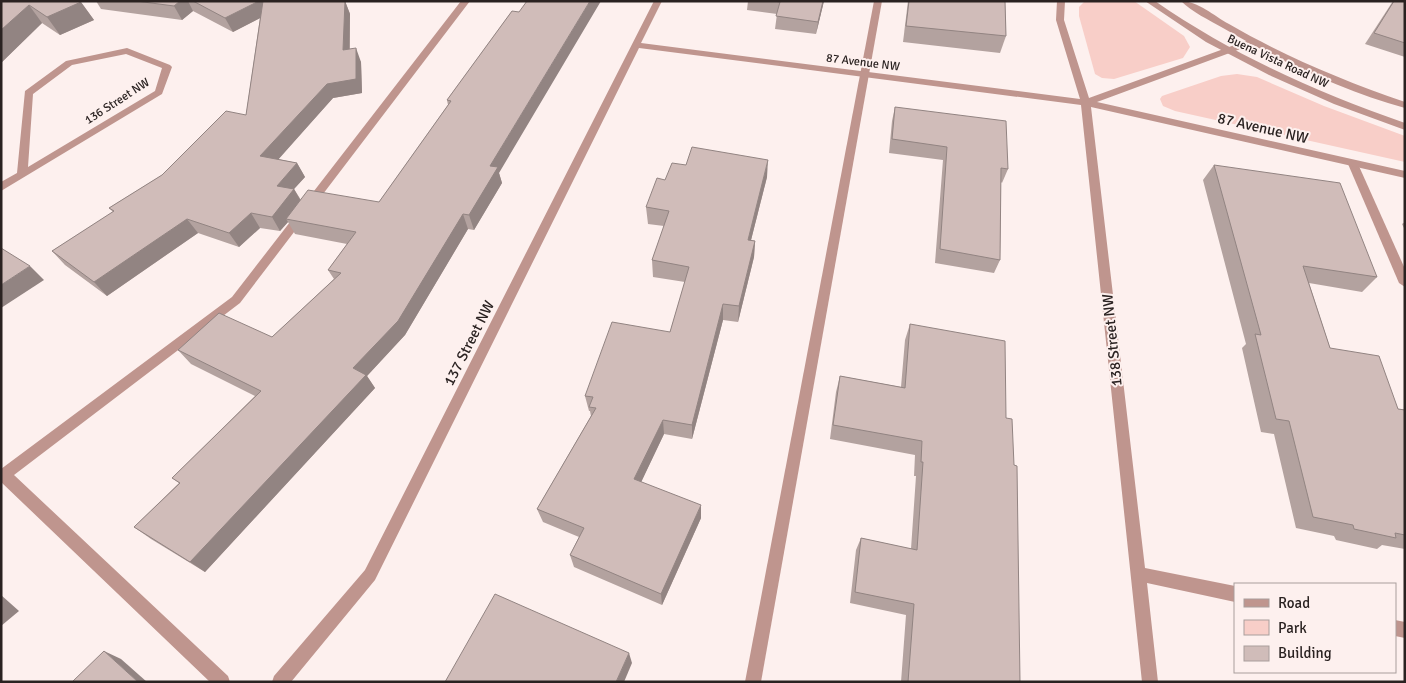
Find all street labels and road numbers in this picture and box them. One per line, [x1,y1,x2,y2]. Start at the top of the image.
street label: Buena Vista Road NW [1225,31,1331,92]
street label: 87 Avenue NW [825,51,901,74]
street label: 136 Street NW [82,75,153,128]
street label: 87 Avenue NW [1216,109,1310,147]
street label: 138 Street NW [1098,293,1126,387]
street label: 137 Street NW [440,297,498,388]

